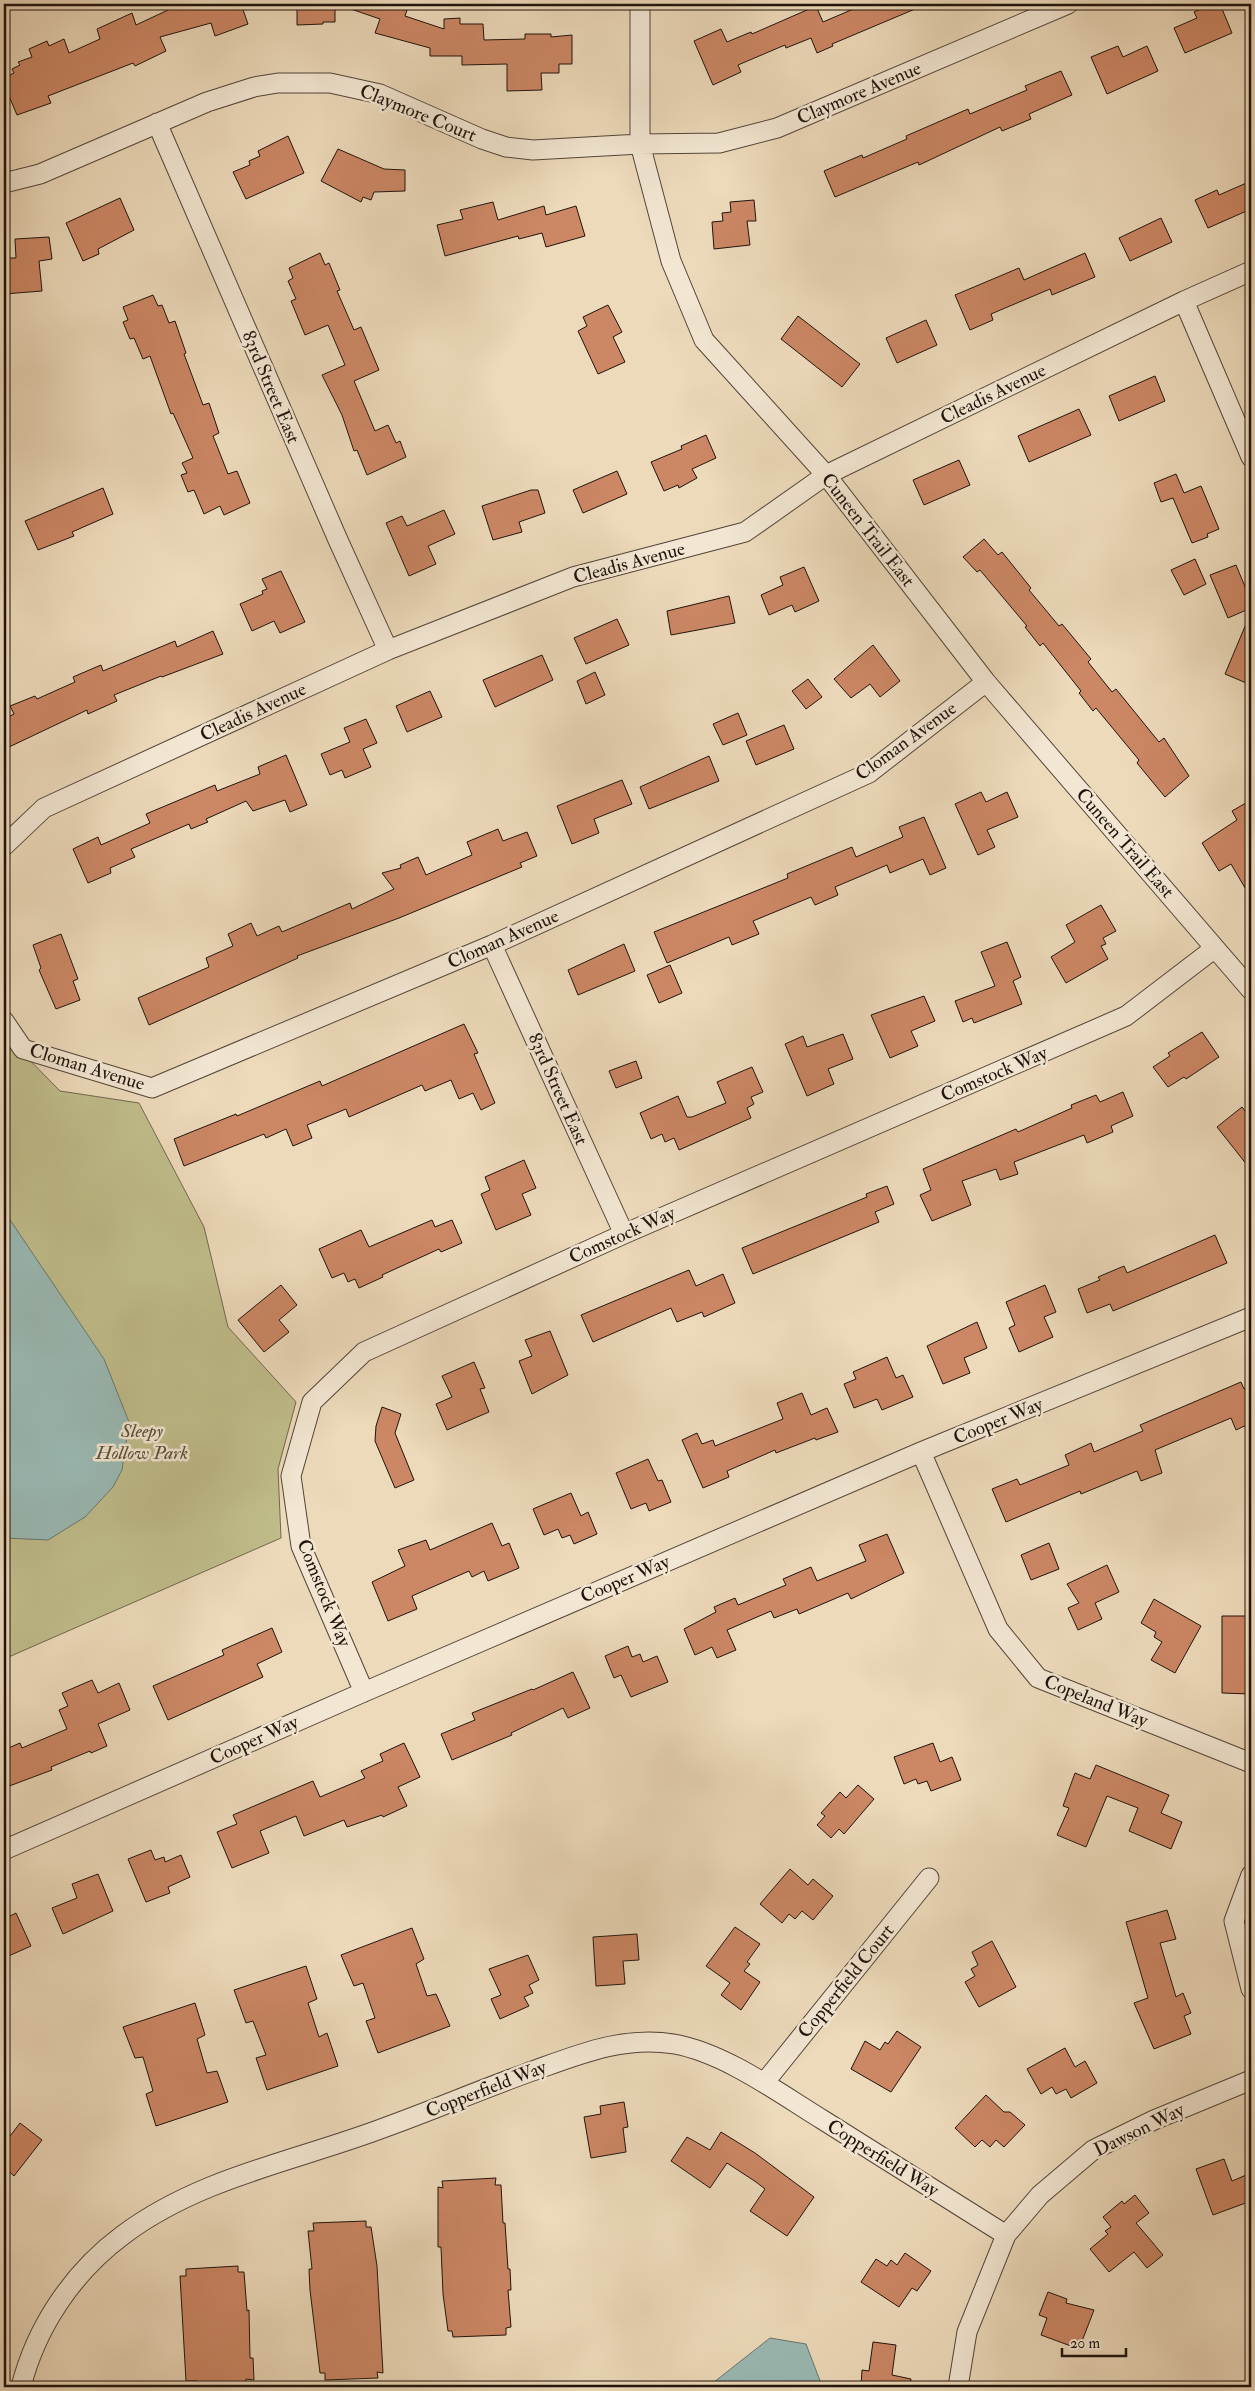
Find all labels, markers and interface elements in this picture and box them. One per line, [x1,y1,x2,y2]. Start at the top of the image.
street label: Claymore Avenue [793,56,925,130]
street label: Claymore Court [356,79,480,147]
street label: 83rd Street East [236,327,306,447]
street label: Cleadis Avenue [936,358,1050,430]
street label: Cuneen Trail East [816,468,920,592]
street label: Cleadis Avenue [571,537,687,589]
street label: Cleadis Avenue [196,677,310,747]
street label: Cloman Avenue [851,696,961,786]
street label: Cuneen Trail East [1071,783,1179,903]
street label: Cloman Avenue [444,904,562,974]
street label: 83rd Street East [523,1029,593,1149]
street label: Cloman Avenue [26,1038,148,1096]
street label: Comstock Way [937,1040,1052,1107]
street label: Comstock Way [565,1201,680,1269]
street label: Cooper Way [950,1392,1047,1451]
park label: Sleepy Hollow Park [95,1419,188,1465]
street label: Comstock Way [292,1536,357,1651]
street label: Cooper Way [577,1549,674,1609]
street label: Copeland Way [1040,1669,1152,1734]
street label: Cooper Way [206,1710,303,1771]
street label: Copperfield Court [793,1919,900,2044]
street label: Copperfield Way [422,2055,551,2124]
street label: Dawson Way [1090,2097,1189,2162]
street label: Copperfield Way [822,2114,944,2203]
scale bar [1062,2326,1126,2358]
text: 20 m [1070,2334,1100,2353]

